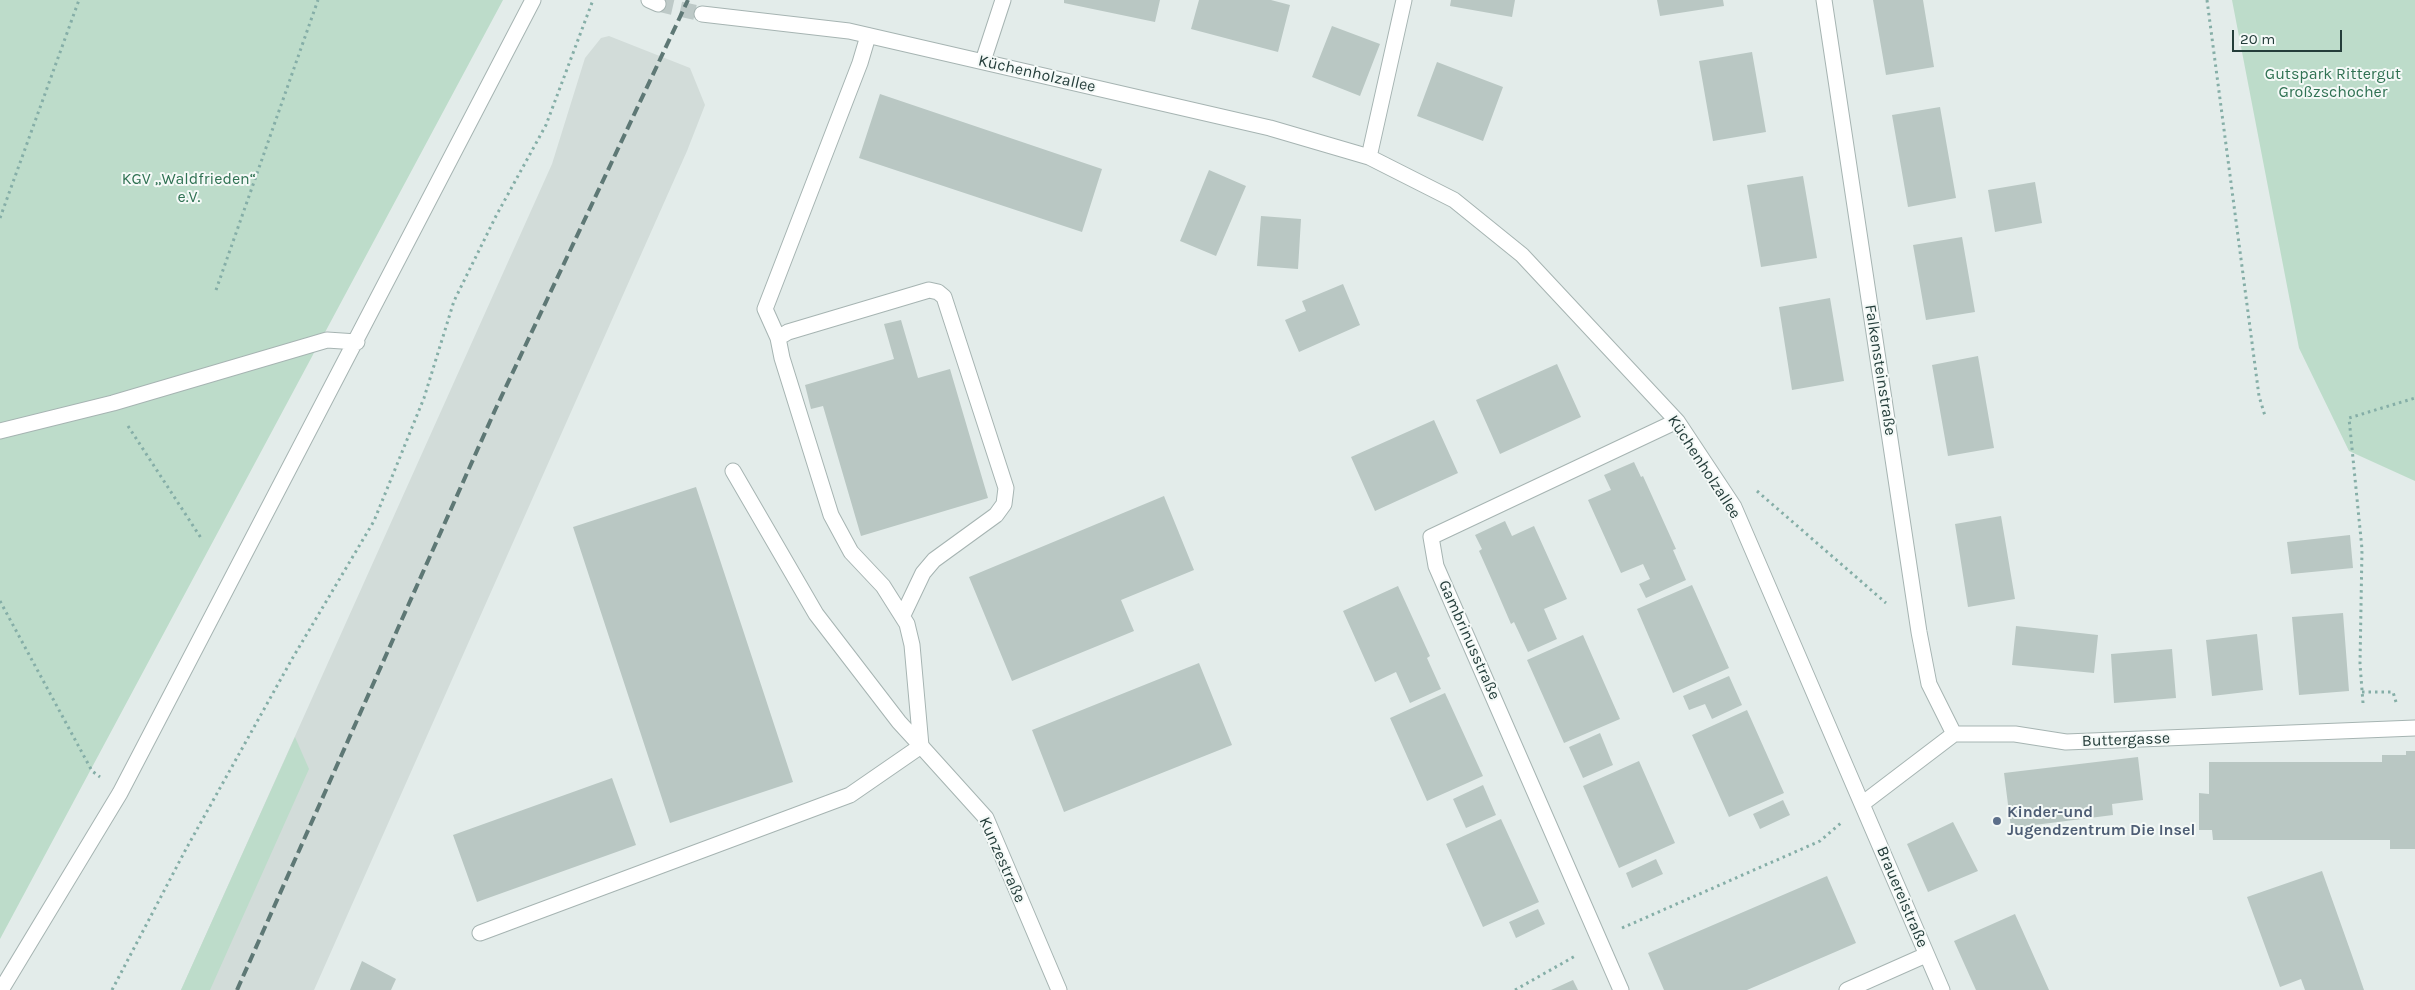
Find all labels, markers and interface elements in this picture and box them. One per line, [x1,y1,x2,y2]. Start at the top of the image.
scale bar [2235,20,2345,52]
text: 20 m [2240,30,2275,48]
street label: Küchenholzallee [976,51,1098,97]
park label: Gutspark Rittergut Großzschocher [2265,64,2401,102]
park label: KGV „Waldfrieden“ e.V. [122,169,256,207]
street label: Falkensteinstraße [1860,303,1900,437]
street label: Küchenholzallee [1663,412,1745,522]
street label: Gambrinusstraße [1434,577,1504,703]
street label: Buttergasse [2082,729,2170,751]
place label: Kinder-und Jugendzentrum Die Insel [2007,802,2195,840]
street label: Kunzestraße [975,814,1029,906]
marker: Kinder-und Jugendzentrum Die Insel [1991,815,2003,827]
street label: Brauereistraße [1872,843,1932,951]

